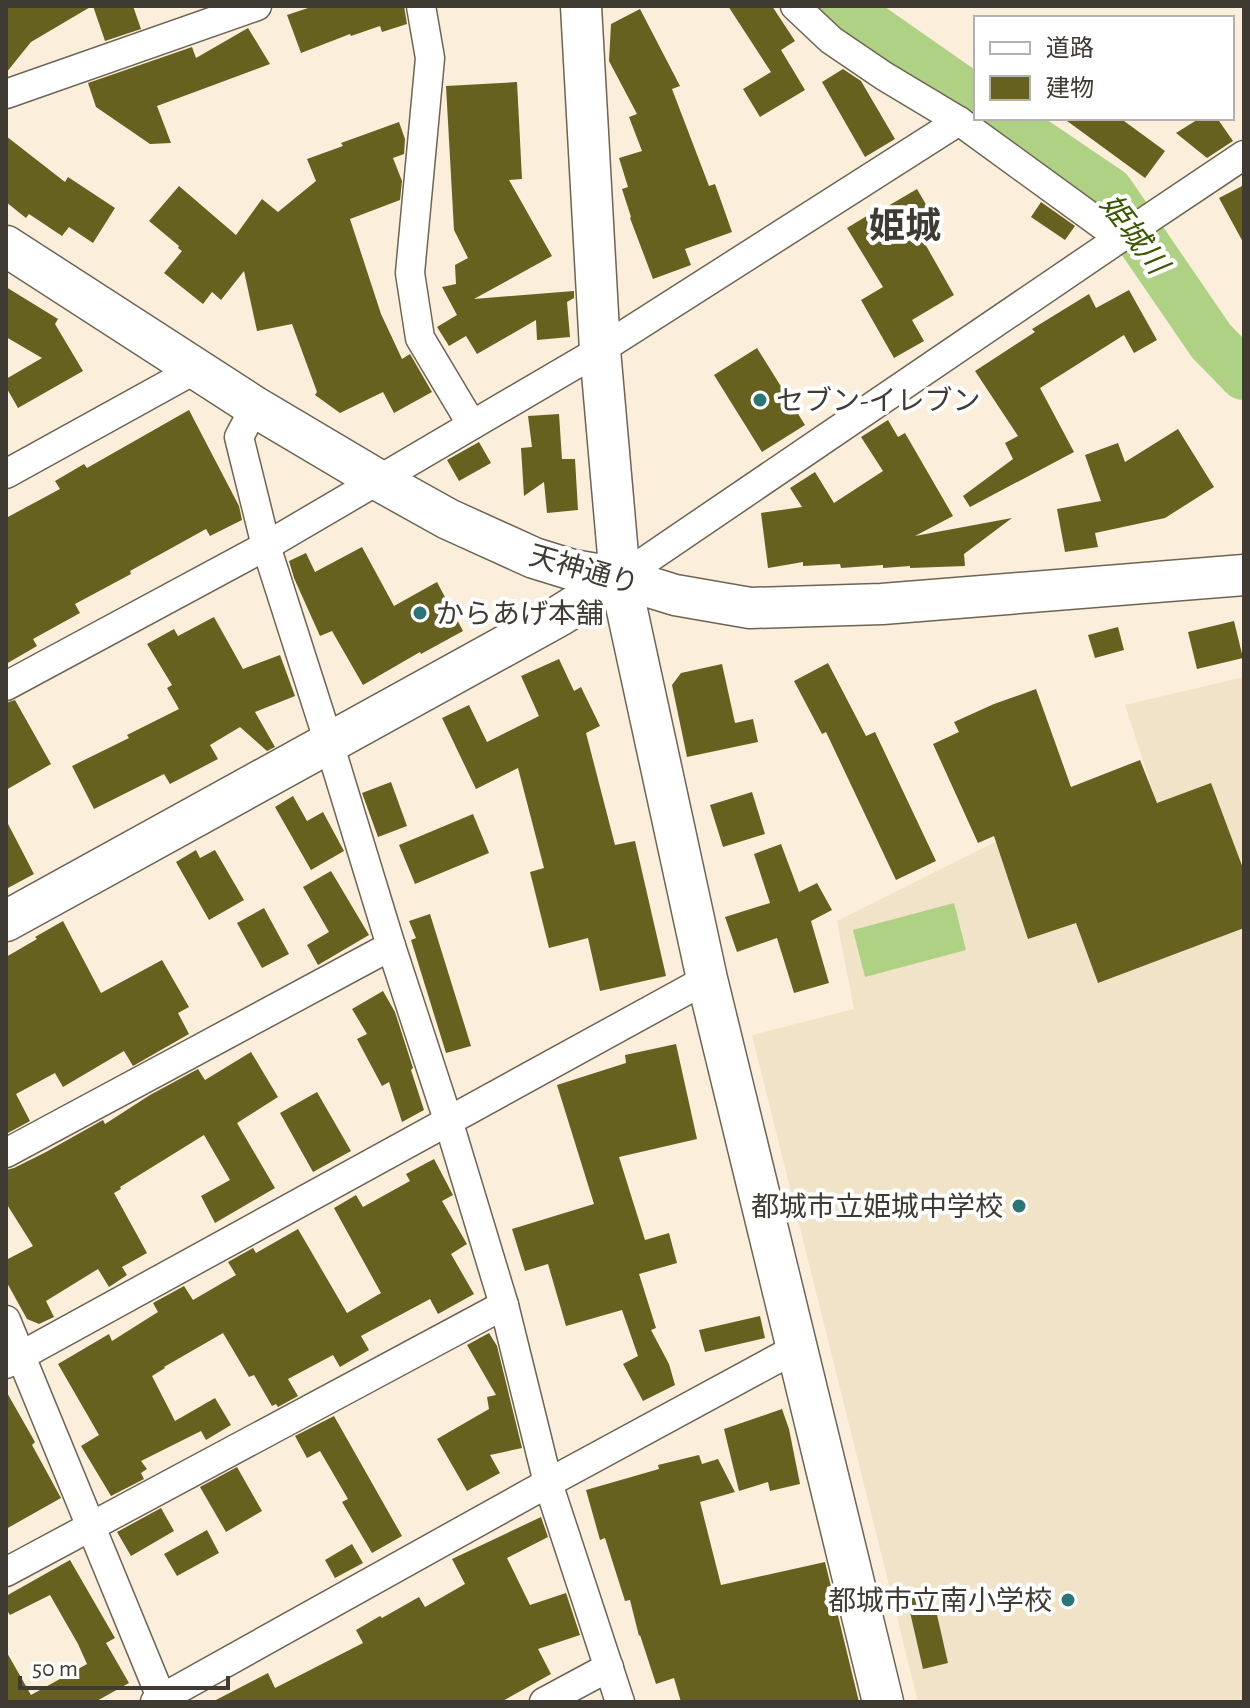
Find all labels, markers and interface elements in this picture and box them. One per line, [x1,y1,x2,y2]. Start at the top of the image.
legend [974,16,1234,120]
text: 道路 [1046,35,1094,61]
text: 建物 [1046,76,1094,101]
water label: 姫城川 [1094,188,1176,282]
district label: 姫城 [869,207,941,245]
place label: セブン-イレブン [776,386,981,416]
marker: セブン-イレブン [751,391,769,409]
street label: 天神通り [526,540,642,600]
place label: からあげ本舗 [436,599,604,629]
marker: からあげ本舗 [411,604,429,622]
place label: 都城市立姫城中学校 [751,1192,1003,1222]
marker: 都城市立姫城中学校 [1010,1197,1028,1215]
place label: 都城市立南小学校 [828,1586,1052,1616]
marker: 都城市立南小学校 [1059,1591,1077,1609]
scale bar [20,1640,228,1690]
text: 50 m [32,1657,78,1681]

